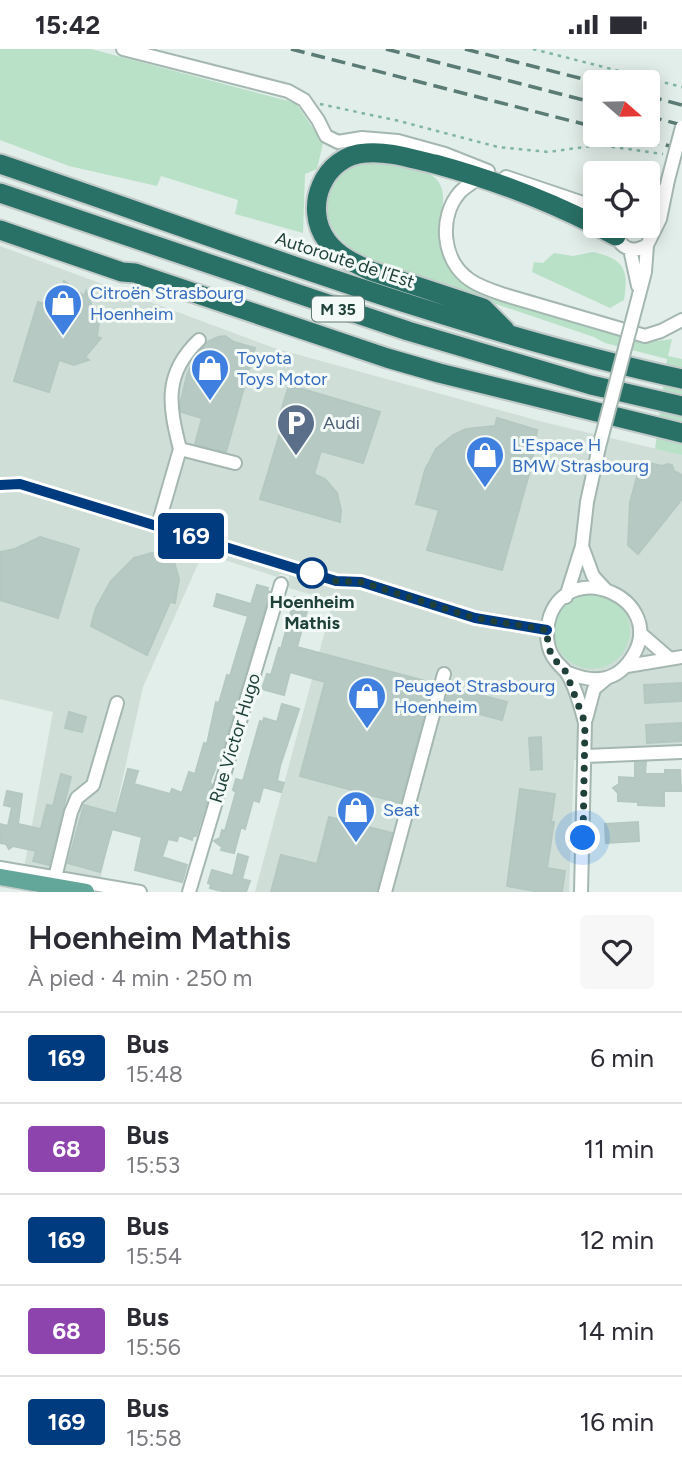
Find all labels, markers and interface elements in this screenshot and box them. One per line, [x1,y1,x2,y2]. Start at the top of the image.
text: 15:42 [35,9,100,41]
north arrow [583,70,660,147]
map controls [583,70,660,238]
button: locate [583,161,660,238]
street label: Autoroute de l’Est [273,227,417,293]
shop icon: Citroën Strasbourg Hoenheim [42,282,84,337]
place label: Citroën Strasbourg Hoenheim [90,282,244,325]
road number: M 35 [312,297,364,321]
shop icon: Toyota Toys Motor [189,347,231,402]
place label: Toyota Toys Motor [237,347,327,390]
parking icon: Audi [275,402,317,457]
place label: Audi [323,412,360,434]
shop icon: L'Espace H BMW Strasbourg [464,434,506,489]
place label: L'Espace H BMW Strasbourg [512,434,649,477]
line badge: 169 [151,513,231,559]
text: 169 [172,521,210,550]
marker: Hoenheim Mathis [297,558,327,588]
place label: Hoenheim Mathis [270,591,354,634]
street label: Rue Victor Hugo [205,671,265,805]
shop icon: Peugeot Strasbourg Hoenheim [346,675,388,730]
place label: Peugeot Strasbourg Hoenheim [394,675,555,718]
shop icon: Seat [335,789,377,844]
place label: Seat [383,799,420,821]
your location [565,820,600,855]
button: heart [580,915,654,989]
text: Hoenheim Mathis [28,918,291,957]
text: À pied · 4 min · 250 m [28,964,252,992]
text: Bus [126,1028,169,1060]
text: 6 min [590,1042,654,1074]
text: 169 [48,1043,85,1072]
text: 15:48 [126,1060,183,1088]
text: Bus [126,1119,169,1151]
text: 11 min [583,1133,654,1165]
text: 68 [52,1134,81,1163]
text: 15:53 [126,1151,180,1179]
text: Bus [126,1210,169,1242]
text: 12 min [580,1224,654,1256]
text: 169 [48,1225,85,1254]
text: 15:54 [126,1242,182,1270]
text: Bus [126,1301,169,1333]
text: 14 min [578,1315,654,1347]
text: 68 [52,1316,81,1345]
text: 15:56 [126,1333,181,1361]
text: Bus [126,1392,169,1424]
text: 16 min [579,1406,654,1438]
text: 169 [48,1407,85,1436]
text: 15:58 [126,1424,182,1452]

